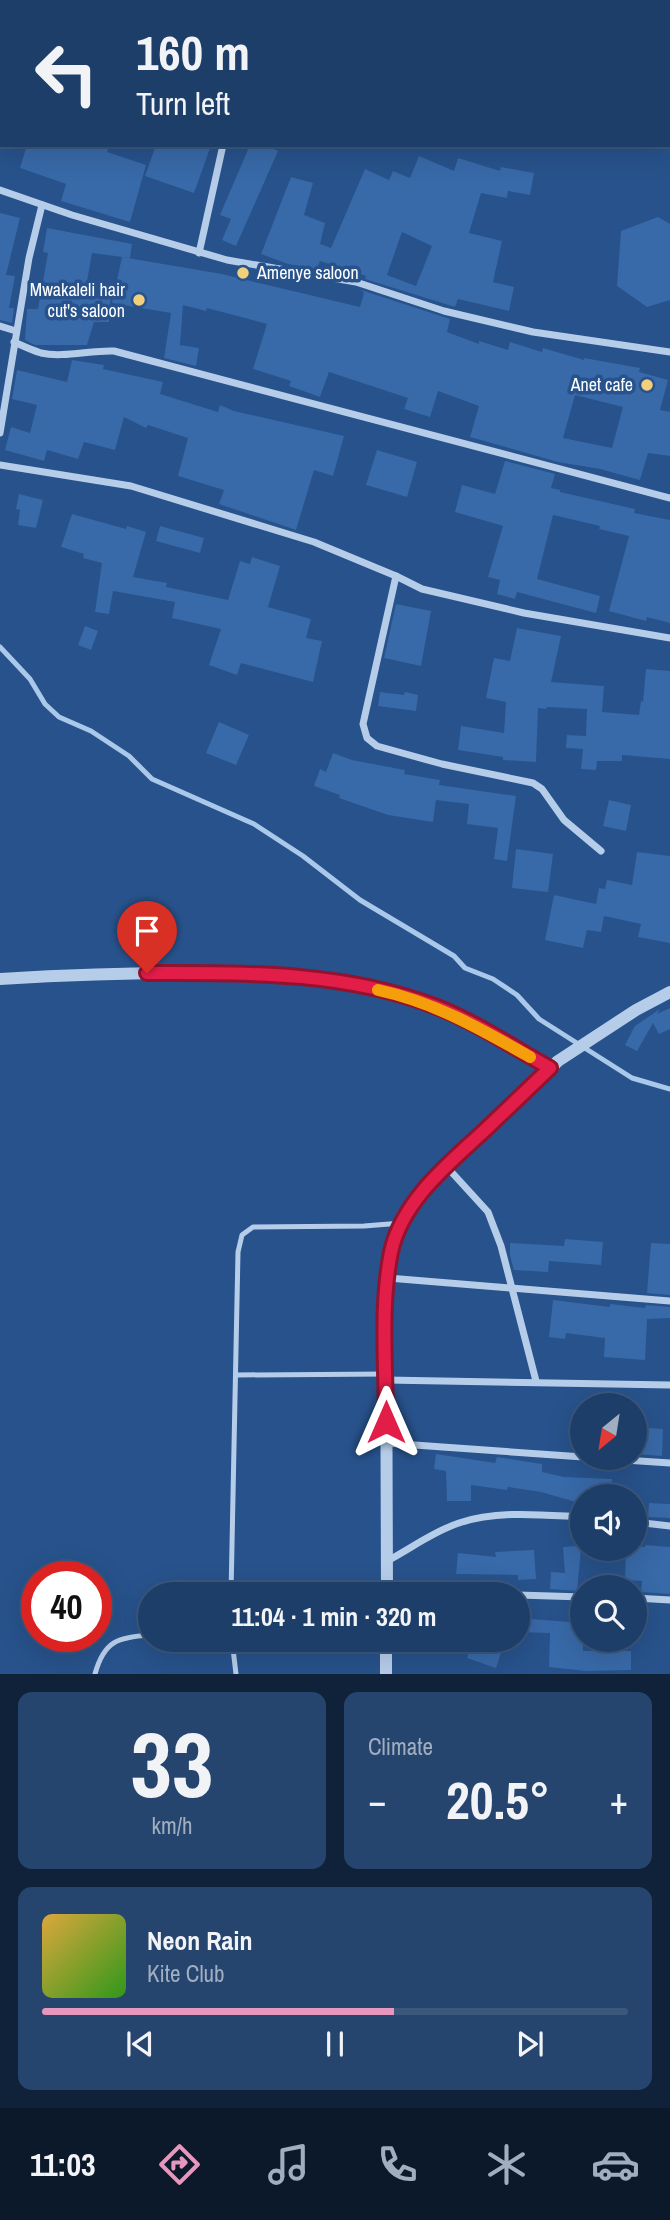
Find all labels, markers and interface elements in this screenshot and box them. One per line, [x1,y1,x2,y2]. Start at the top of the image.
text: 160 m [136,19,250,85]
icon: left [21,28,112,119]
text: Turn left [136,82,230,125]
place label: Amenye saloon [256,260,359,285]
marker: Amenye saloon [235,265,251,281]
place label: Mwakaleli hair cut's saloon [30,277,125,323]
marker: Mwakaleli hair cut's saloon [131,292,147,308]
place label: Anet cafe [570,372,633,397]
marker: Anet cafe [639,377,655,393]
pin [117,901,177,973]
icon: arrive [128,912,166,950]
position arrow [349,1385,423,1459]
north arrow [570,1393,648,1470]
map controls [570,1393,647,1652]
button: sound [570,1484,647,1561]
speed limit sign: 40 [21,1561,112,1652]
button: search [570,1575,647,1652]
text: 11:04 · 1 min · 320 m [231,1599,437,1634]
text: 33 [131,1703,214,1825]
text: Climate [368,1731,433,1762]
text: 20.5° [446,1765,550,1835]
text: − [368,1775,386,1826]
text: + [610,1775,628,1826]
text: km/h [152,1810,192,1841]
text: Neon Rain [147,1923,252,1958]
text: Kite Club [147,1958,225,1989]
icon: previous [121,2025,159,2063]
icon: pause [316,2025,354,2063]
icon: next [511,2025,549,2063]
icon: directions [155,2140,204,2189]
icon: music [264,2140,313,2189]
icon: phone [373,2140,422,2189]
icon: climate [482,2140,531,2189]
icon: car [591,2140,640,2189]
text: 11:03 [30,2143,96,2186]

